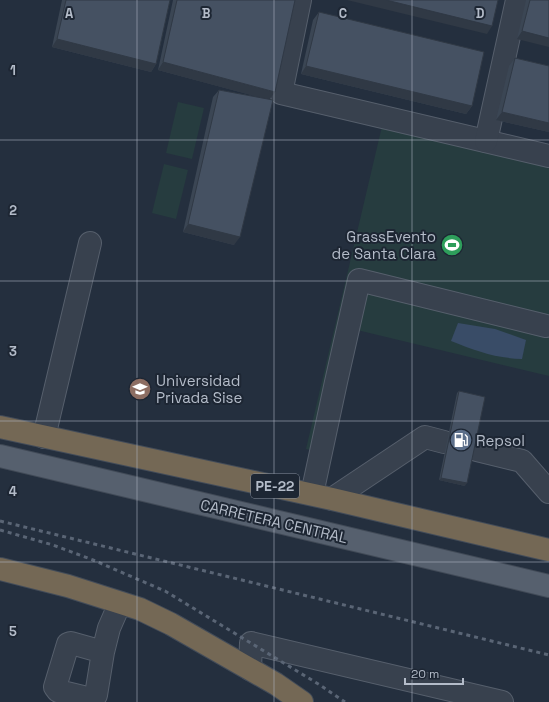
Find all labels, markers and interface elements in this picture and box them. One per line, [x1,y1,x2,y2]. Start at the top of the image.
text: A [65,5,74,22]
text: B [202,5,211,22]
text: C [339,5,347,22]
text: D [476,5,485,22]
text: 1 [10,62,16,79]
text: 2 [9,202,17,219]
place label: GrassEvento de Santa Clara [332,227,436,263]
sports icon: GrassEvento de Santa Clara [439,232,465,258]
text: 3 [9,343,17,360]
place label: Universidad Privada Sise [156,371,243,407]
school or university icon: Universidad Privada Sise [127,376,153,402]
fuel station icon: Repsol [448,427,474,453]
place label: Repsol [476,431,525,450]
road number: PE-22 [251,474,299,498]
text: 4 [9,483,17,500]
street label: CARRETERA CENTRAL [199,495,349,547]
text: 5 [9,623,17,640]
scale bar [405,660,463,686]
text: 20 m [411,666,439,682]

